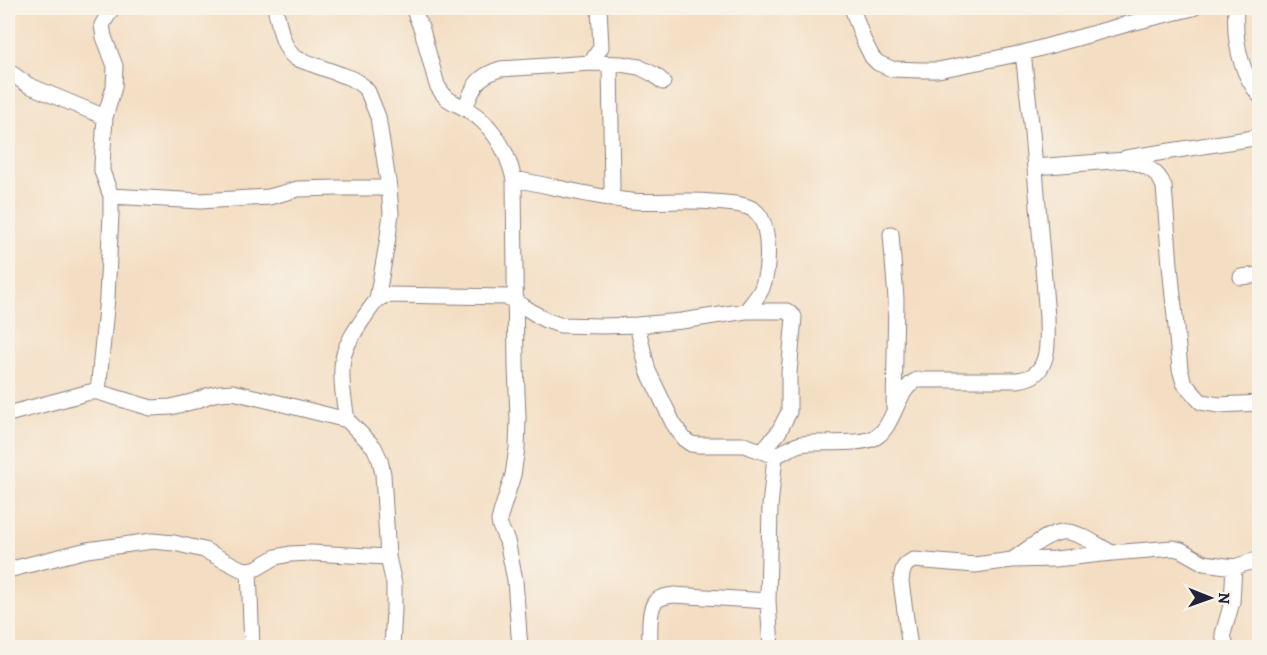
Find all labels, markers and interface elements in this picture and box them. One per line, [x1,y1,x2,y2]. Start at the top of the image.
north arrow [1180,568,1240,628]
text: N [1213,592,1235,605]

